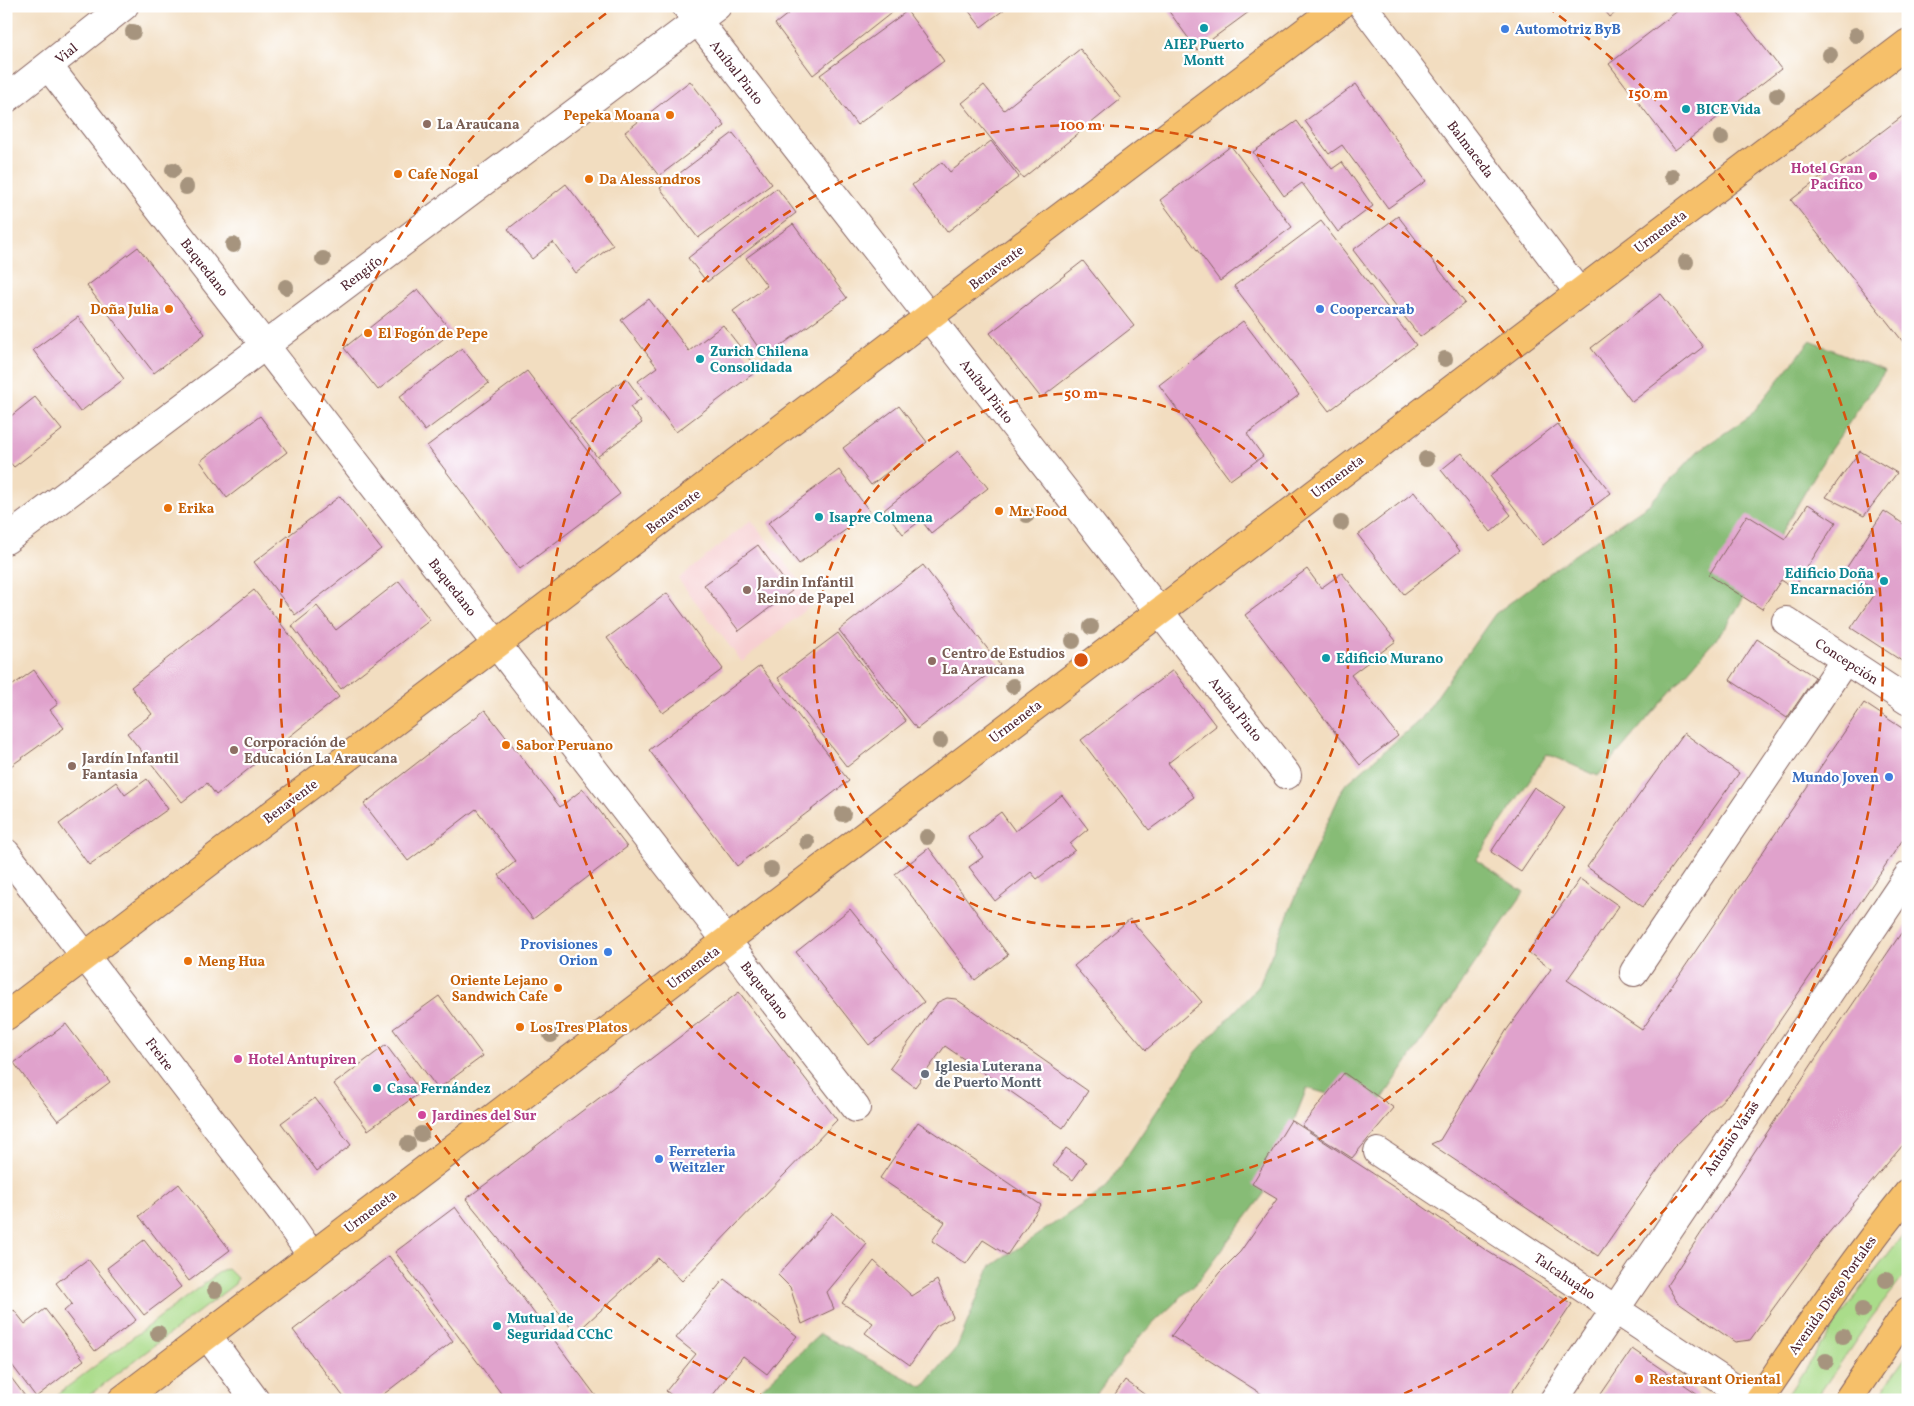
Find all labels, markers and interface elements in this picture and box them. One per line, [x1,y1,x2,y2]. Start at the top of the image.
place label: Automotriz ByB [1515,21,1621,40]
marker: AIEP Puerto Montt [1198,22,1210,34]
marker: Automotriz ByB [1499,23,1511,35]
place label: AIEP Puerto Montt [1164,36,1244,71]
street label: Aníbal Pinto [705,37,767,109]
street label: Vial [52,39,82,69]
text: 150 m [1628,84,1668,105]
place label: BICE Vida [1696,101,1761,120]
marker: BICE Vida [1680,103,1692,115]
place label: Pepeka Moana [563,107,660,126]
marker: Pepeka Moana [664,109,676,121]
place label: La Araucana [437,116,520,135]
text: 100 m [1060,116,1103,137]
street label: Balmaceda [1442,117,1498,182]
marker: La Araucana [421,118,433,130]
place label: Hotel Gran Pacifico [1791,160,1863,195]
place label: Cafe Nogal [408,166,479,185]
marker: Cafe Nogal [392,168,404,180]
marker: Hotel Gran Pacifico [1867,170,1879,182]
place label: Da Alessandros [599,171,701,190]
marker: Da Alessandros [583,173,595,185]
street label: Urmeneta [1631,206,1691,258]
street label: Baquedano [175,235,232,301]
street label: Benavente [966,241,1028,295]
street label: Rengifo [337,252,387,296]
place label: Doña Julia [90,301,159,320]
place label: Coopercarab [1330,301,1414,320]
marker: Doña Julia [163,303,175,315]
marker: Coopercarab [1314,303,1326,315]
place label: El Fogón de Pepe [378,325,488,344]
marker: El Fogón de Pepe [362,327,374,339]
place label: Zurich Chilena Consolidada [710,343,809,378]
marker: Zurich Chilena Consolidada [694,353,706,365]
street label: Aníbal Pinto [955,356,1017,428]
text: 50 m [1064,384,1098,405]
street label: Urmeneta [1308,451,1368,503]
street label: Benavente [643,485,705,539]
place label: Erika [178,500,215,519]
marker: Erika [162,502,174,514]
place label: Mr. Food [1009,503,1068,522]
marker: Mr. Food [993,505,1005,517]
place label: Isapre Colmena [829,509,933,528]
marker: Isapre Colmena [813,511,825,523]
street label: Baquedano [423,555,480,621]
place label: Edificio Doña Encarnación [1785,565,1874,600]
place label: Jardin Infantil Reino de Papel [756,574,855,609]
marker: Edificio Doña Encarnación [1878,575,1890,587]
marker: Jardin Infantil Reino de Papel [741,584,753,596]
street label: Concepción [1811,635,1882,690]
place label: Centro de Estudios La Araucana [942,645,1065,680]
place label: Edificio Murano [1336,650,1443,669]
centre of rings [1072,651,1090,669]
marker: Edificio Murano [1320,652,1332,664]
marker: Centro de Estudios La Araucana [926,655,938,667]
street label: Aníbal Pinto [1204,674,1266,746]
street label: Urmeneta [986,696,1046,748]
place label: Corporación de Educación La Araucana [244,734,398,769]
place label: Sabor Peruano [516,737,613,756]
marker: Sabor Peruano [500,739,512,751]
marker: Corporación de Educación La Araucana [228,744,240,756]
place label: Jardín Infantil Fantasia [81,750,179,785]
marker: Jardín Infantil Fantasia [66,760,78,772]
place label: Mundo Joven [1792,769,1879,788]
marker: Mundo Joven [1883,771,1895,783]
street label: Benavente [260,775,322,829]
place label: Provisiones Orion [520,936,598,971]
street label: Urmeneta [664,942,724,994]
marker: Provisiones Orion [602,946,614,958]
place label: Meng Hua [198,953,266,972]
marker: Meng Hua [182,955,194,967]
street label: Baquedano [735,958,792,1024]
place label: Oriente Lejano Sandwich Cafe [450,972,548,1007]
marker: Oriente Lejano Sandwich Cafe [552,982,564,994]
place label: Los Tres Platos [530,1019,628,1038]
marker: Los Tres Platos [514,1021,526,1033]
street label: Freire [140,1035,178,1076]
place label: Hotel Antupiren [248,1051,356,1070]
marker: Hotel Antupiren [232,1053,244,1065]
place label: Iglesia Luterana de Puerto Montt [935,1058,1042,1093]
marker: Iglesia Luterana de Puerto Montt [919,1068,931,1080]
place label: Casa Fernández [387,1080,491,1099]
marker: Casa Fernández [371,1082,383,1094]
street label: Antonio Varas [1700,1097,1764,1180]
place label: Jardines del Sur [431,1107,537,1126]
marker: Jardines del Sur [416,1109,428,1121]
place label: Ferreteria Weitzler [669,1143,736,1178]
marker: Ferreteria Weitzler [653,1153,665,1165]
street label: Urmeneta [341,1186,401,1238]
street label: Avenida Diego Portales [1785,1232,1882,1359]
street label: Talcahuano [1530,1250,1599,1305]
place label: Mutual de Seguridad CChC [507,1310,613,1345]
marker: Mutual de Seguridad CChC [491,1320,503,1332]
place label: Restaurant Oriental [1649,1371,1781,1390]
marker: Restaurant Oriental [1633,1373,1645,1385]

